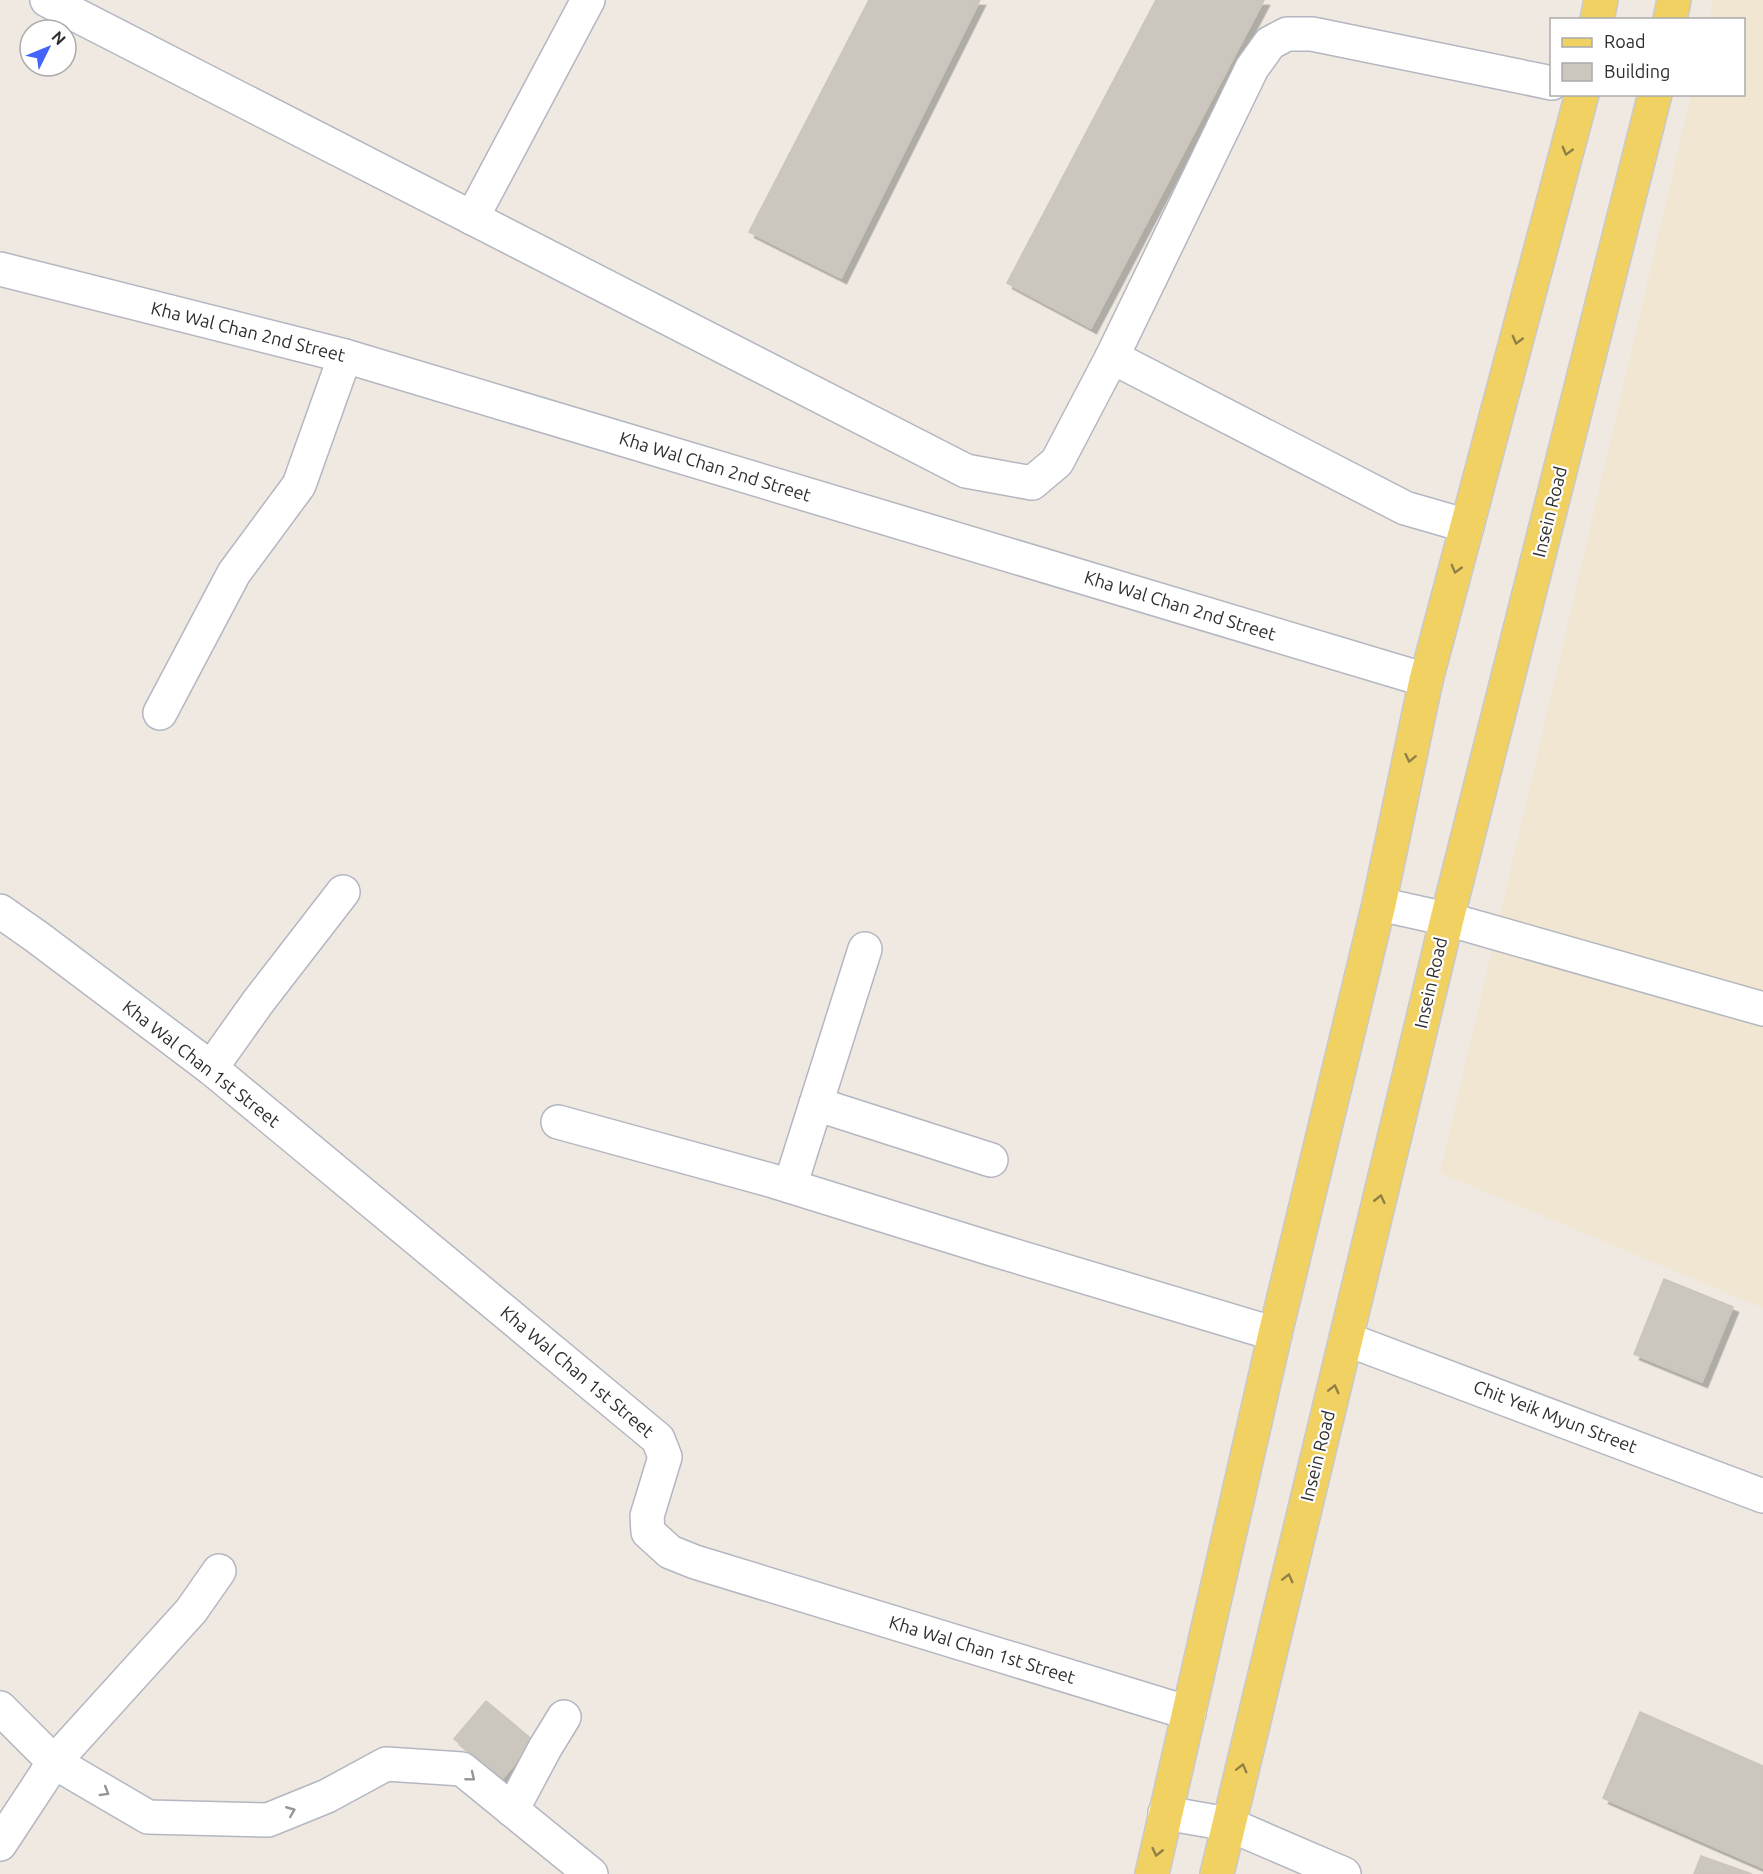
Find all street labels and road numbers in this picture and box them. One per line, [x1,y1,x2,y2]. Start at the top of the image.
street label: Kha Wal Chan 2nd Street [149,297,347,365]
street label: Kha Wal Chan 2nd Street [617,427,814,505]
street label: Insein Road [1528,464,1570,559]
street label: Kha Wal Chan 2nd Street [1082,566,1279,644]
street label: Insein Road [1410,935,1450,1030]
street label: Kha Wal Chan 1st Street [119,996,284,1131]
street label: Kha Wal Chan 1st Street [497,1301,658,1441]
street label: Chit Yeik Myun Street [1471,1376,1640,1456]
street label: Insein Road [1296,1408,1338,1503]
street label: Kha Wal Chan 1st Street [887,1611,1078,1687]

